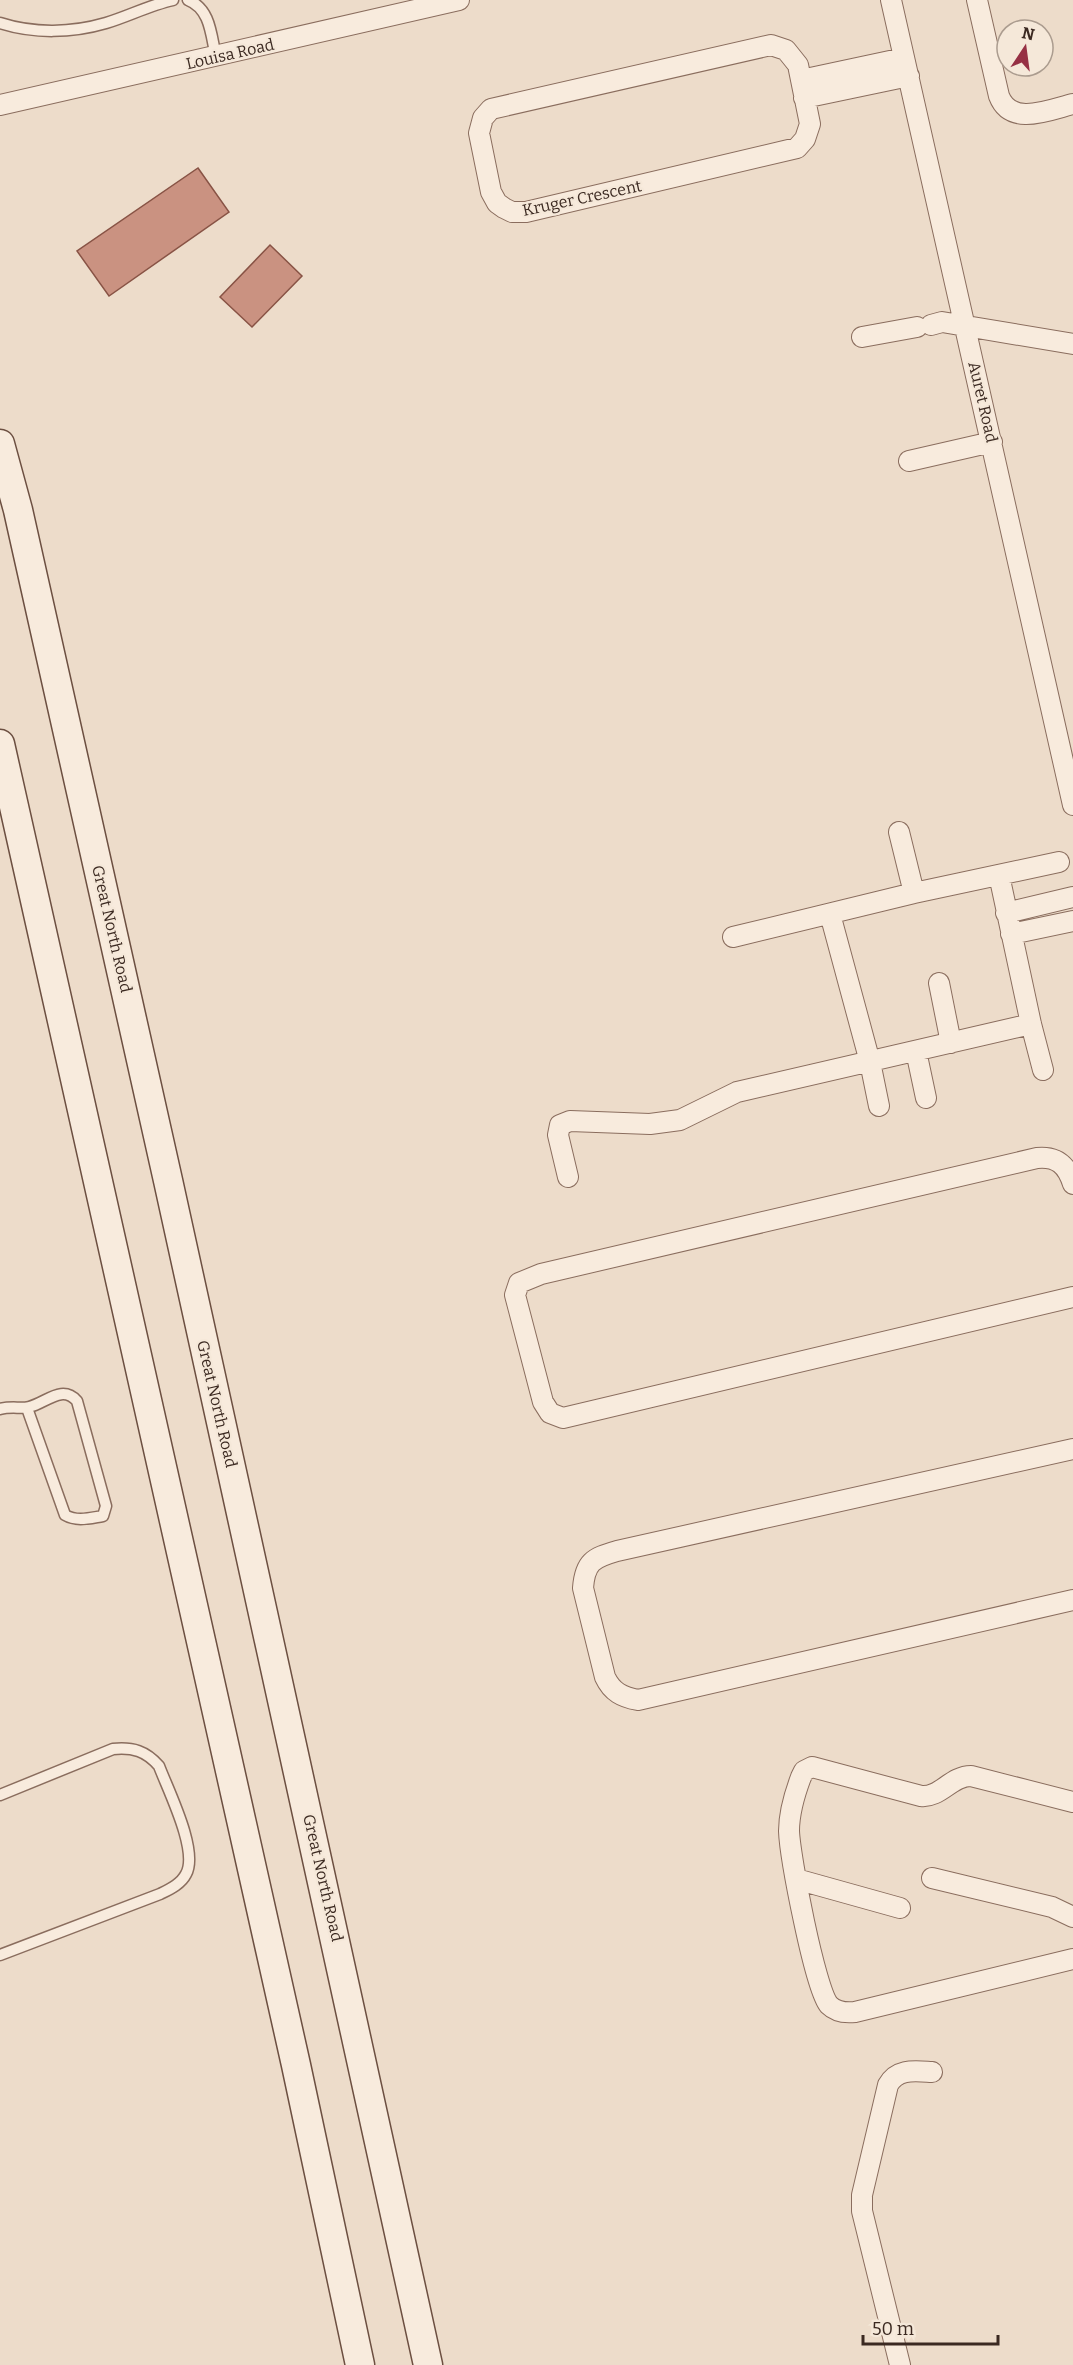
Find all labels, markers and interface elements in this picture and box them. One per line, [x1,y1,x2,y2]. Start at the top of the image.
north arrow [995,18,1055,78]
text: N [1020,23,1036,45]
street label: Louisa Road [184,35,276,73]
street label: Kruger Crescent [521,176,643,220]
street label: Auret Road [964,359,1002,445]
street label: Great North Road [88,863,136,995]
street label: Great North Road [193,1338,241,1470]
street label: Great North Road [299,1812,347,1944]
scale bar [863,2308,998,2346]
text: 50 m [872,2318,914,2340]

